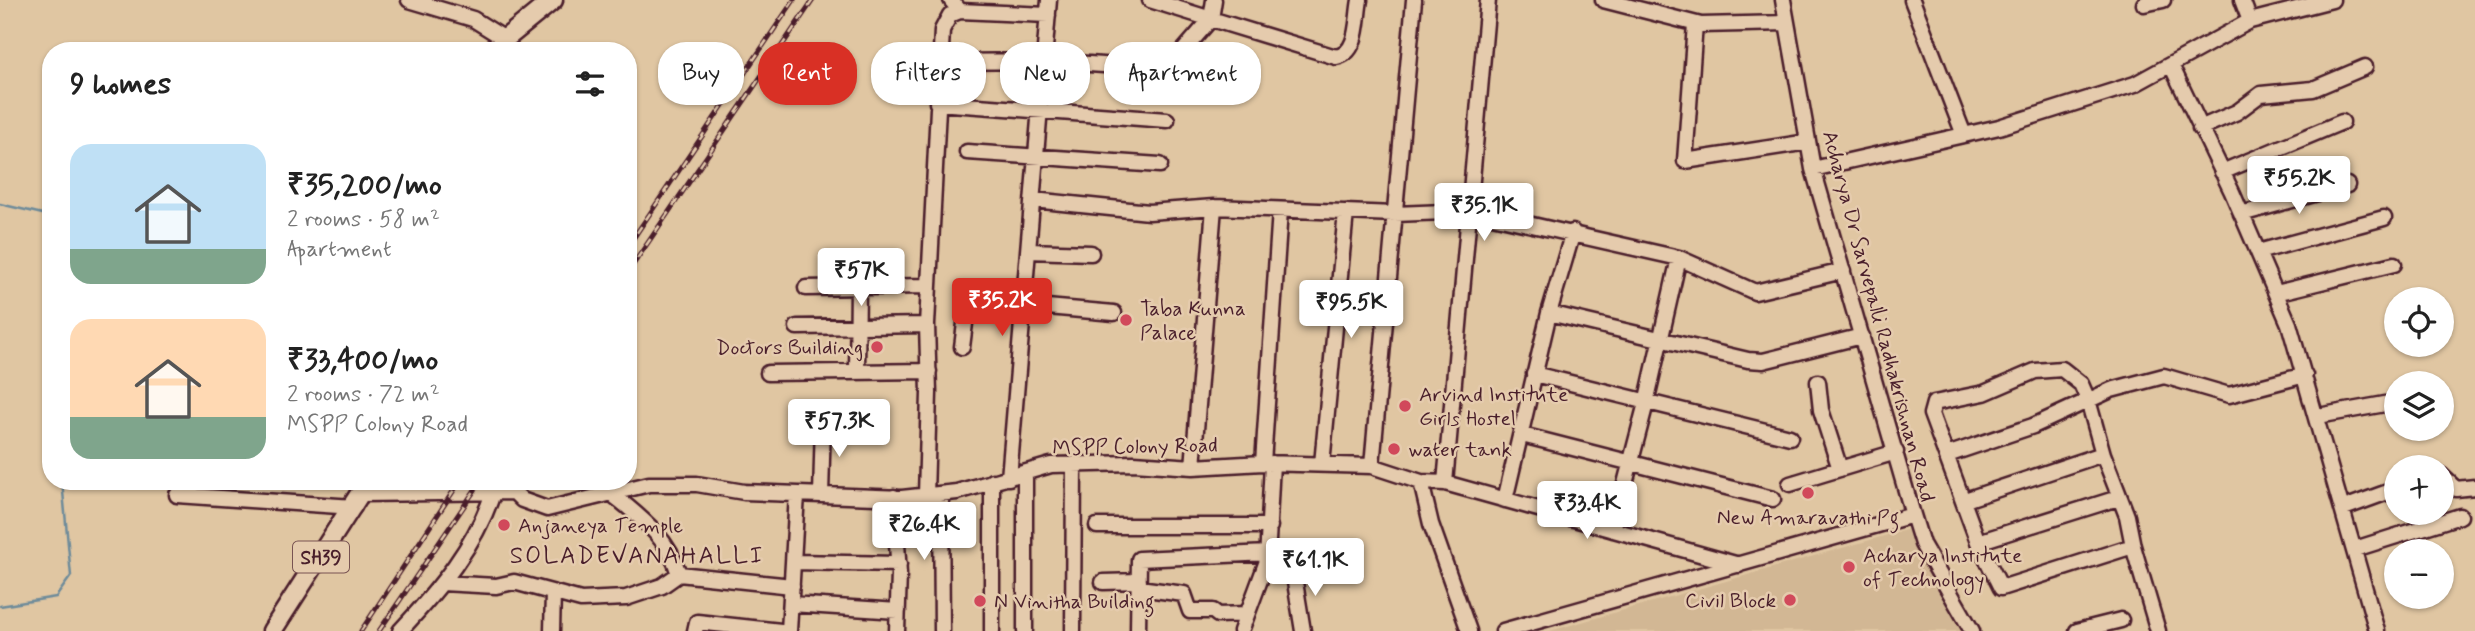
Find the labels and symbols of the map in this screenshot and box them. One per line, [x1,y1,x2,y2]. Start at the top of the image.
street label: Acharya Dr Sarvepalli Radhakrishnan Road [1815,127,1941,505]
pin: ₹55.2K [2242,156,2356,216]
pin: ₹35.1K [1427,184,1541,243]
pin: ₹57K [820,248,902,308]
pin: ₹35.2K [945,278,1059,338]
pin: ₹95.5K [1294,280,1408,340]
place label: Taba Kunna Palace [1140,295,1246,347]
marker: Taba Kunna Palace [1118,312,1134,328]
place label: Doctors Building [716,334,863,362]
marker: Doctors Building [869,339,885,355]
place label: Arvind Institute Girls Hostel [1419,381,1568,433]
marker: Arvind Institute Girls Hostel [1397,398,1413,414]
pin: ₹57.3K [782,400,896,459]
street label: MSPP Colony Road [1052,432,1218,462]
place label: water tank [1408,436,1512,464]
marker: water tank [1386,441,1402,457]
pin: ₹33.4K [1530,482,1644,541]
marker: New Amaravathi Pg [1800,485,1816,501]
pin: ₹26.4K [867,503,981,562]
place label: New Amaravathi Pg [1717,504,1899,534]
place label: Anjaneya Temple [518,512,683,540]
marker: Anjaneya Temple [496,517,512,533]
pin: ₹61.1K [1258,538,1372,598]
district label: SOLADEVANAHALLI [510,541,764,572]
road number: SH39 [293,542,349,572]
place label: Acharya Institute of Technology [1863,542,2022,595]
marker: Acharya Institute of Technology [1841,559,1857,575]
place label: Civil Block [1685,587,1776,615]
place label: N Vinitha Building [994,588,1155,618]
marker: Civil Block [1782,592,1798,608]
marker: N Vinitha Building [972,593,988,609]

